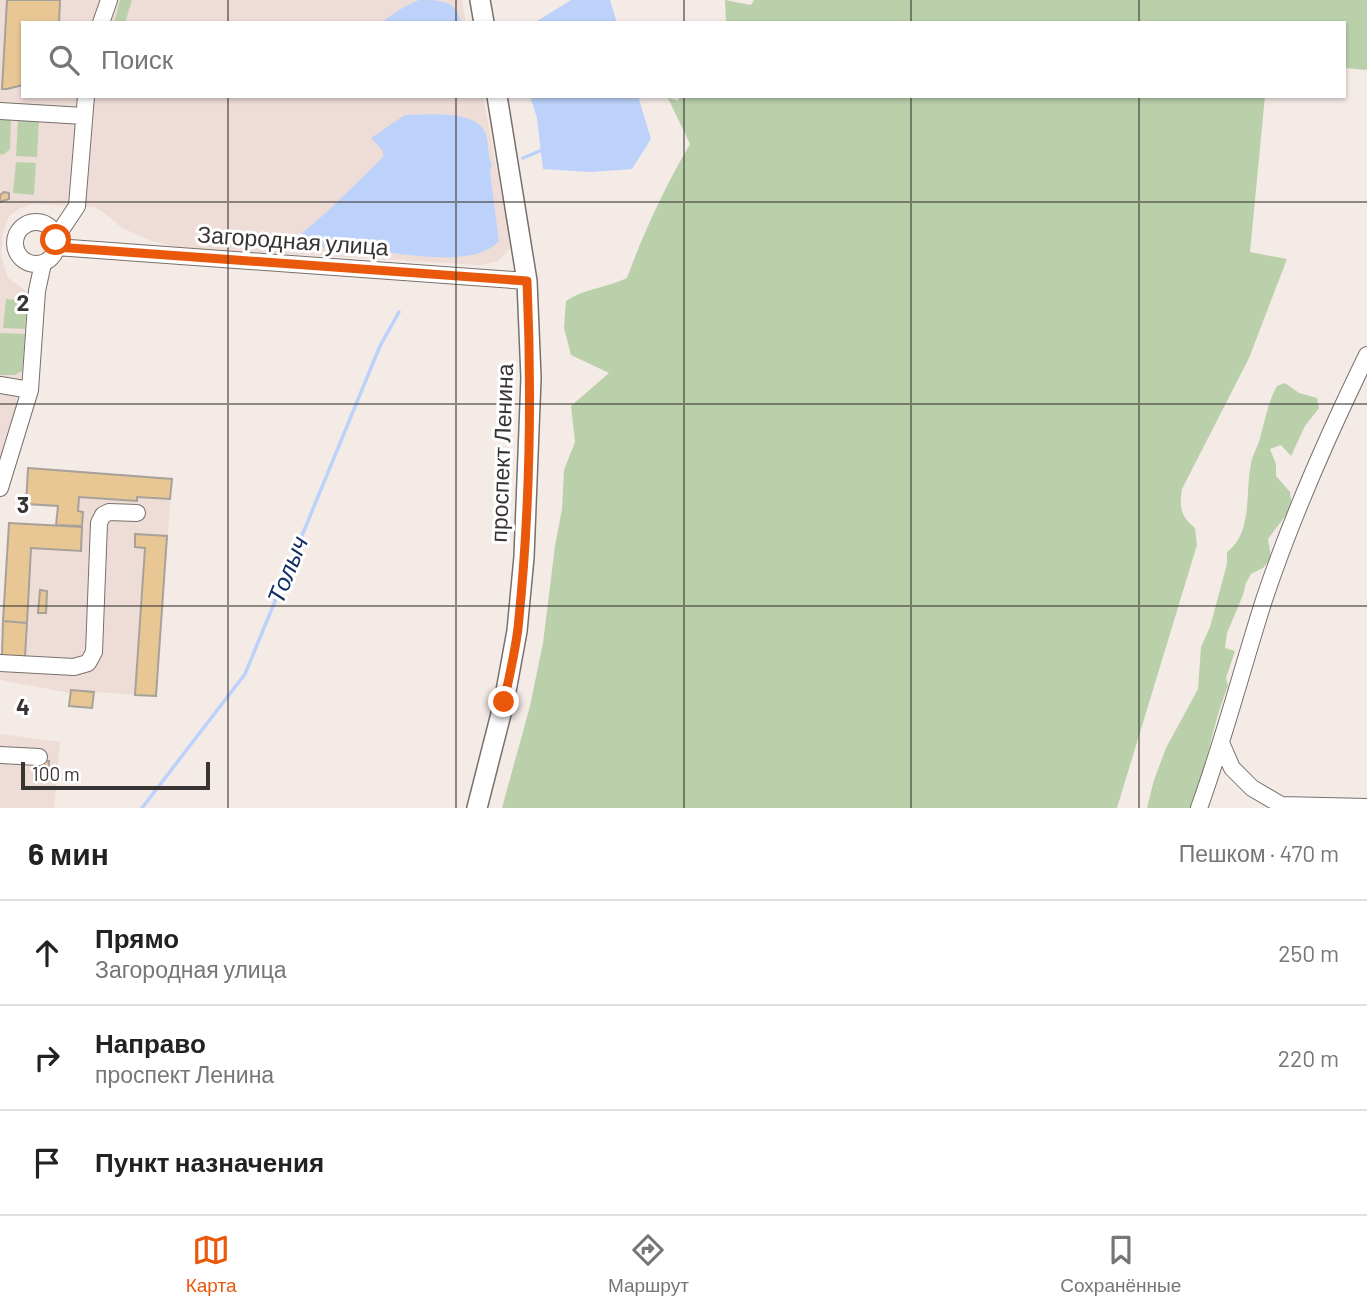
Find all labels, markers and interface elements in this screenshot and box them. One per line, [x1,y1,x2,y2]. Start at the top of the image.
search box [21,21,1346,98]
icon: search [45,41,83,79]
text: Поиск [101,43,173,74]
street label: Загородная улица [197,219,390,261]
route start [40,224,71,255]
text: 2 [17,288,29,316]
street label: проспект Ленина [484,363,518,543]
text: 3 [17,490,29,518]
water label: Толыч [260,531,313,607]
route end [488,686,519,717]
text: 4 [16,692,30,720]
scale bar [21,759,210,791]
text: 100 m [32,762,80,785]
text: 6 мин [28,835,109,871]
text: Пешком · 470 m [1179,839,1339,867]
text: Прямо [95,922,179,953]
icon: ahead [28,934,66,972]
text: 250 m [1278,939,1339,967]
text: Загородная улица [95,955,287,983]
text: Направо [95,1027,206,1058]
icon: right [28,1039,66,1077]
text: 220 m [1278,1044,1339,1072]
text: проспект Ленина [95,1060,274,1088]
icon: arrive [28,1144,66,1182]
text: Пункт назначения [95,1146,324,1177]
tab: Карта [186,1231,237,1297]
tab: Маршрут [608,1231,689,1297]
tab: Сохранённые [1060,1231,1181,1297]

